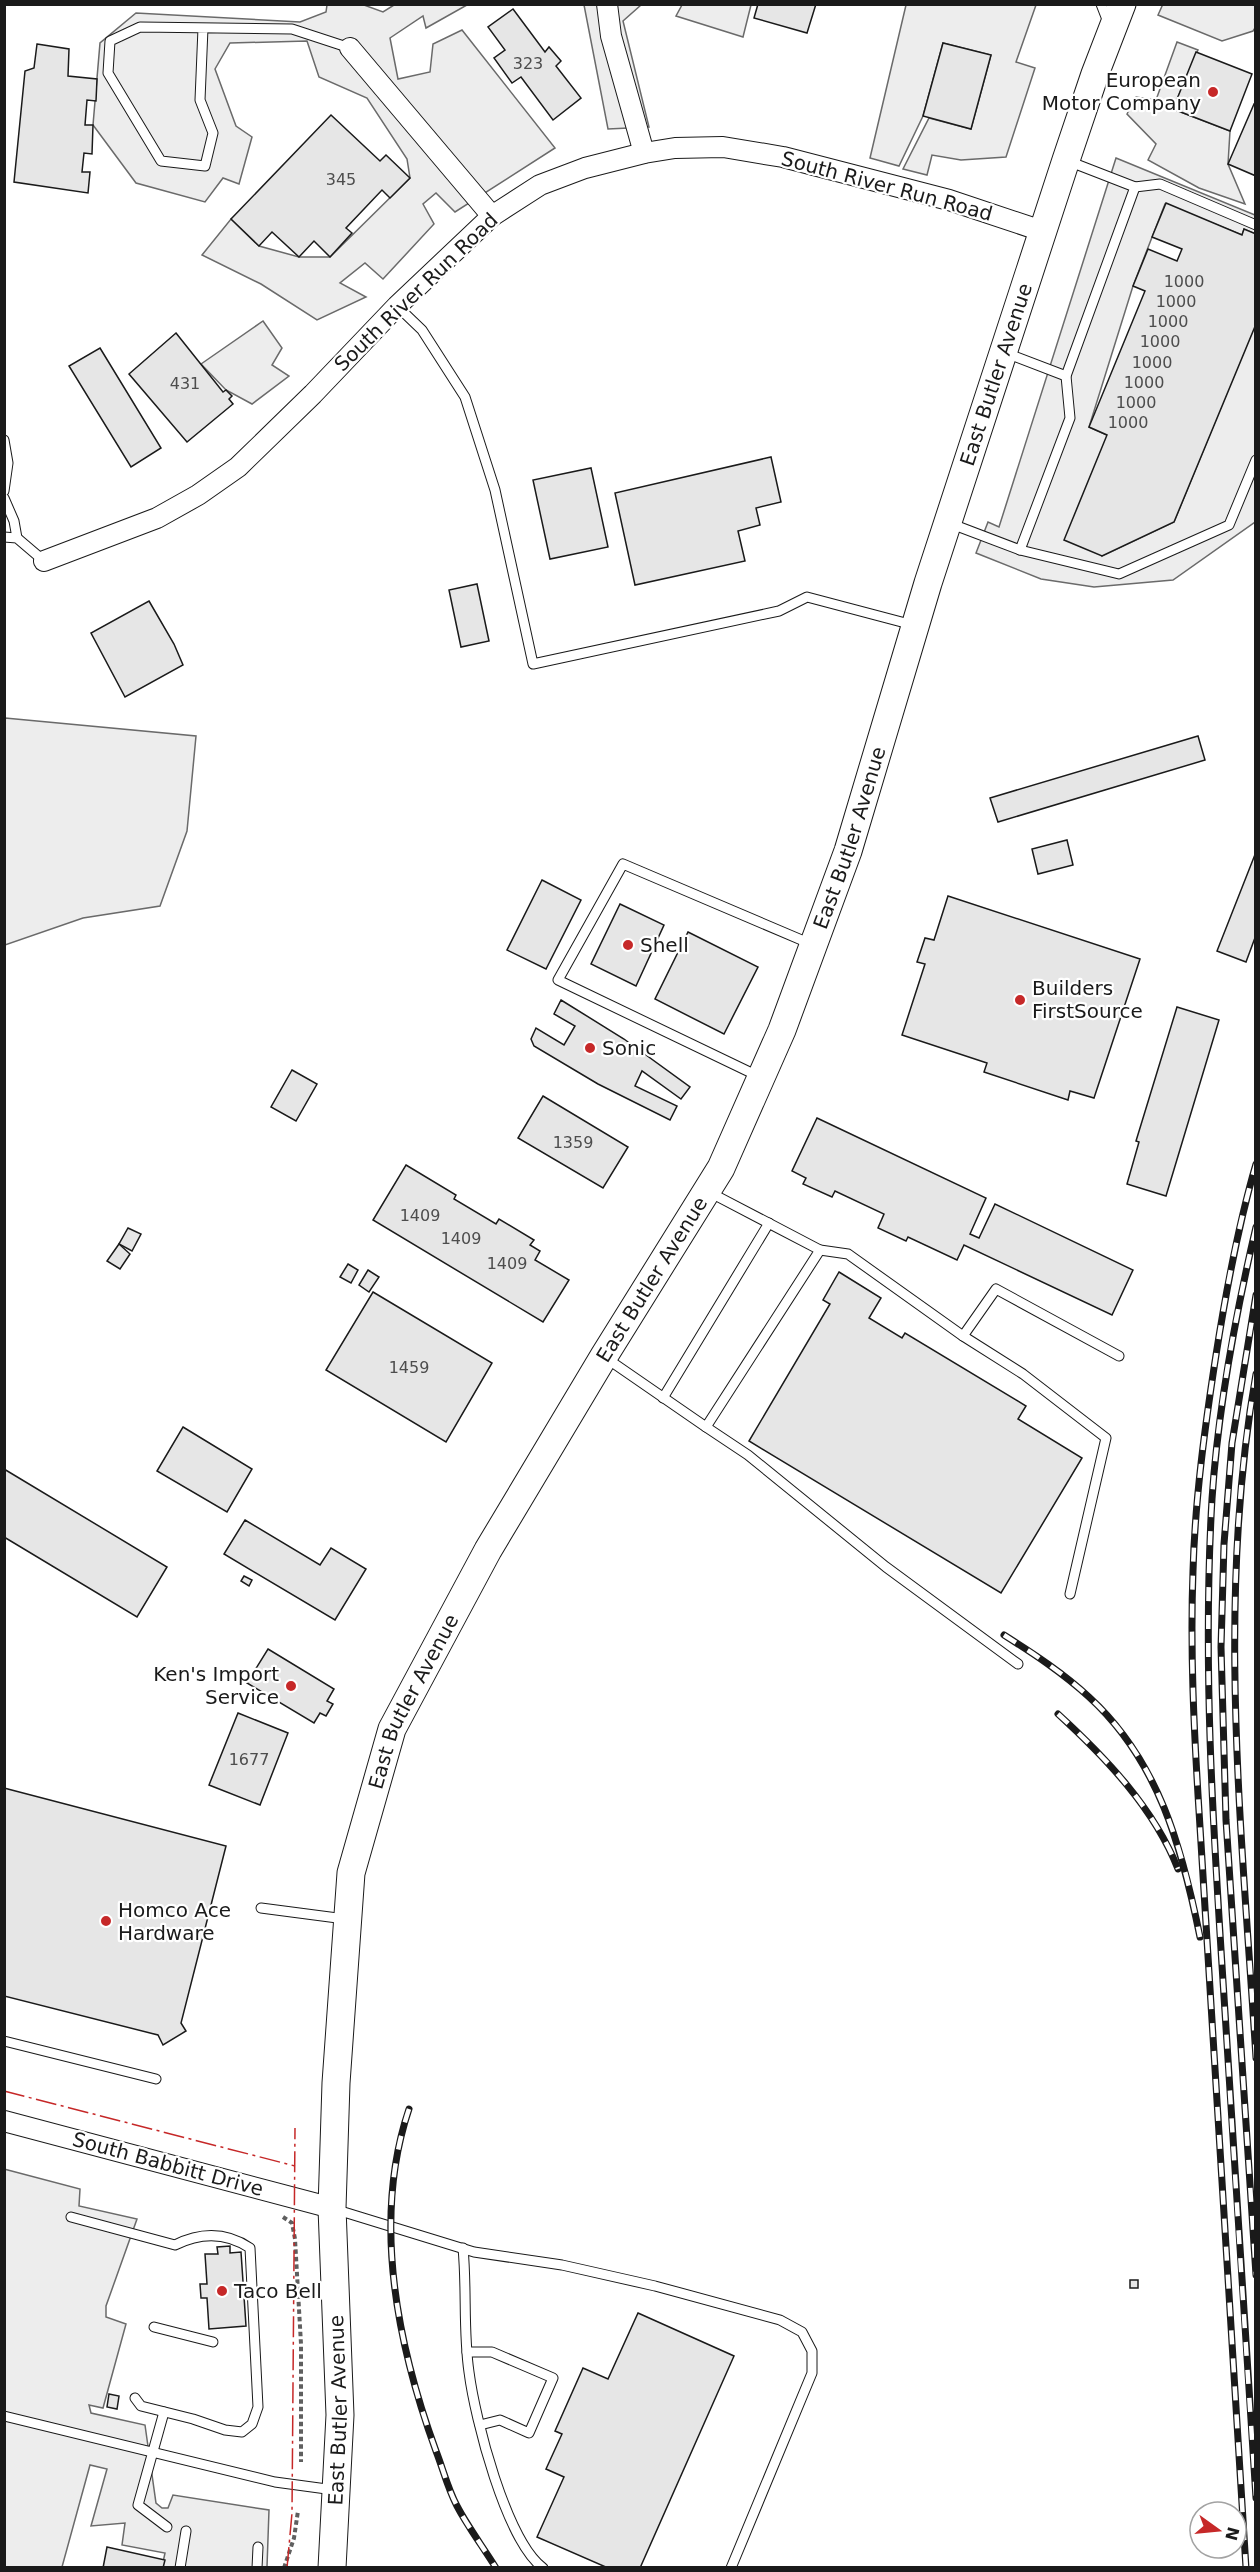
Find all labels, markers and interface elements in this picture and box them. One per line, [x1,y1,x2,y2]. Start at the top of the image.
house number: 323 [513,54,543,73]
place label: European Motor Company [1042,68,1201,115]
marker: European Motor Company [1206,85,1220,99]
street label: South River Run Road [779,146,995,226]
house number: 345 [326,170,356,189]
street label: South River Run Road [329,208,503,376]
house number: 1000 [1164,272,1204,291]
street label: East Butler Avenue [955,280,1037,469]
house number: 1000 [1156,292,1196,311]
house number: 1000 [1148,312,1188,331]
house number: 1000 [1140,332,1180,351]
house number: 1000 [1132,353,1172,372]
house number: 1000 [1124,373,1164,392]
house number: 431 [170,374,200,393]
house number: 1000 [1116,393,1156,412]
house number: 1000 [1108,413,1148,432]
street label: East Butler Avenue [808,744,890,932]
place label: Shell [640,933,689,957]
marker: Shell [621,938,635,952]
place label: Builders FirstSource [1032,976,1143,1023]
marker: Builders FirstSource [1013,993,1027,1007]
place label: Sonic [602,1036,656,1060]
marker: Sonic [583,1041,597,1055]
house number: 1359 [553,1133,593,1152]
street label: East Butler Avenue [591,1192,712,1367]
house number: 1409 [400,1206,440,1225]
house number: 1409 [441,1229,481,1248]
house number: 1409 [487,1254,527,1273]
house number: 1459 [389,1358,429,1377]
street label: East Butler Avenue [363,1610,463,1792]
place label: Ken's Import Service [153,1662,279,1709]
marker: Ken's Import Service [284,1679,298,1693]
house number: 1677 [229,1750,269,1769]
place label: Homco Ace Hardware [118,1898,231,1945]
marker: Homco Ace Hardware [99,1914,113,1928]
street label: South Babbitt Drive [70,2127,266,2201]
place label: Taco Bell [233,2279,322,2303]
marker: Taco Bell [215,2284,229,2298]
street label: East Butler Avenue [323,2315,352,2506]
north arrow [1188,2500,1248,2560]
text: N [1221,2525,1243,2543]

